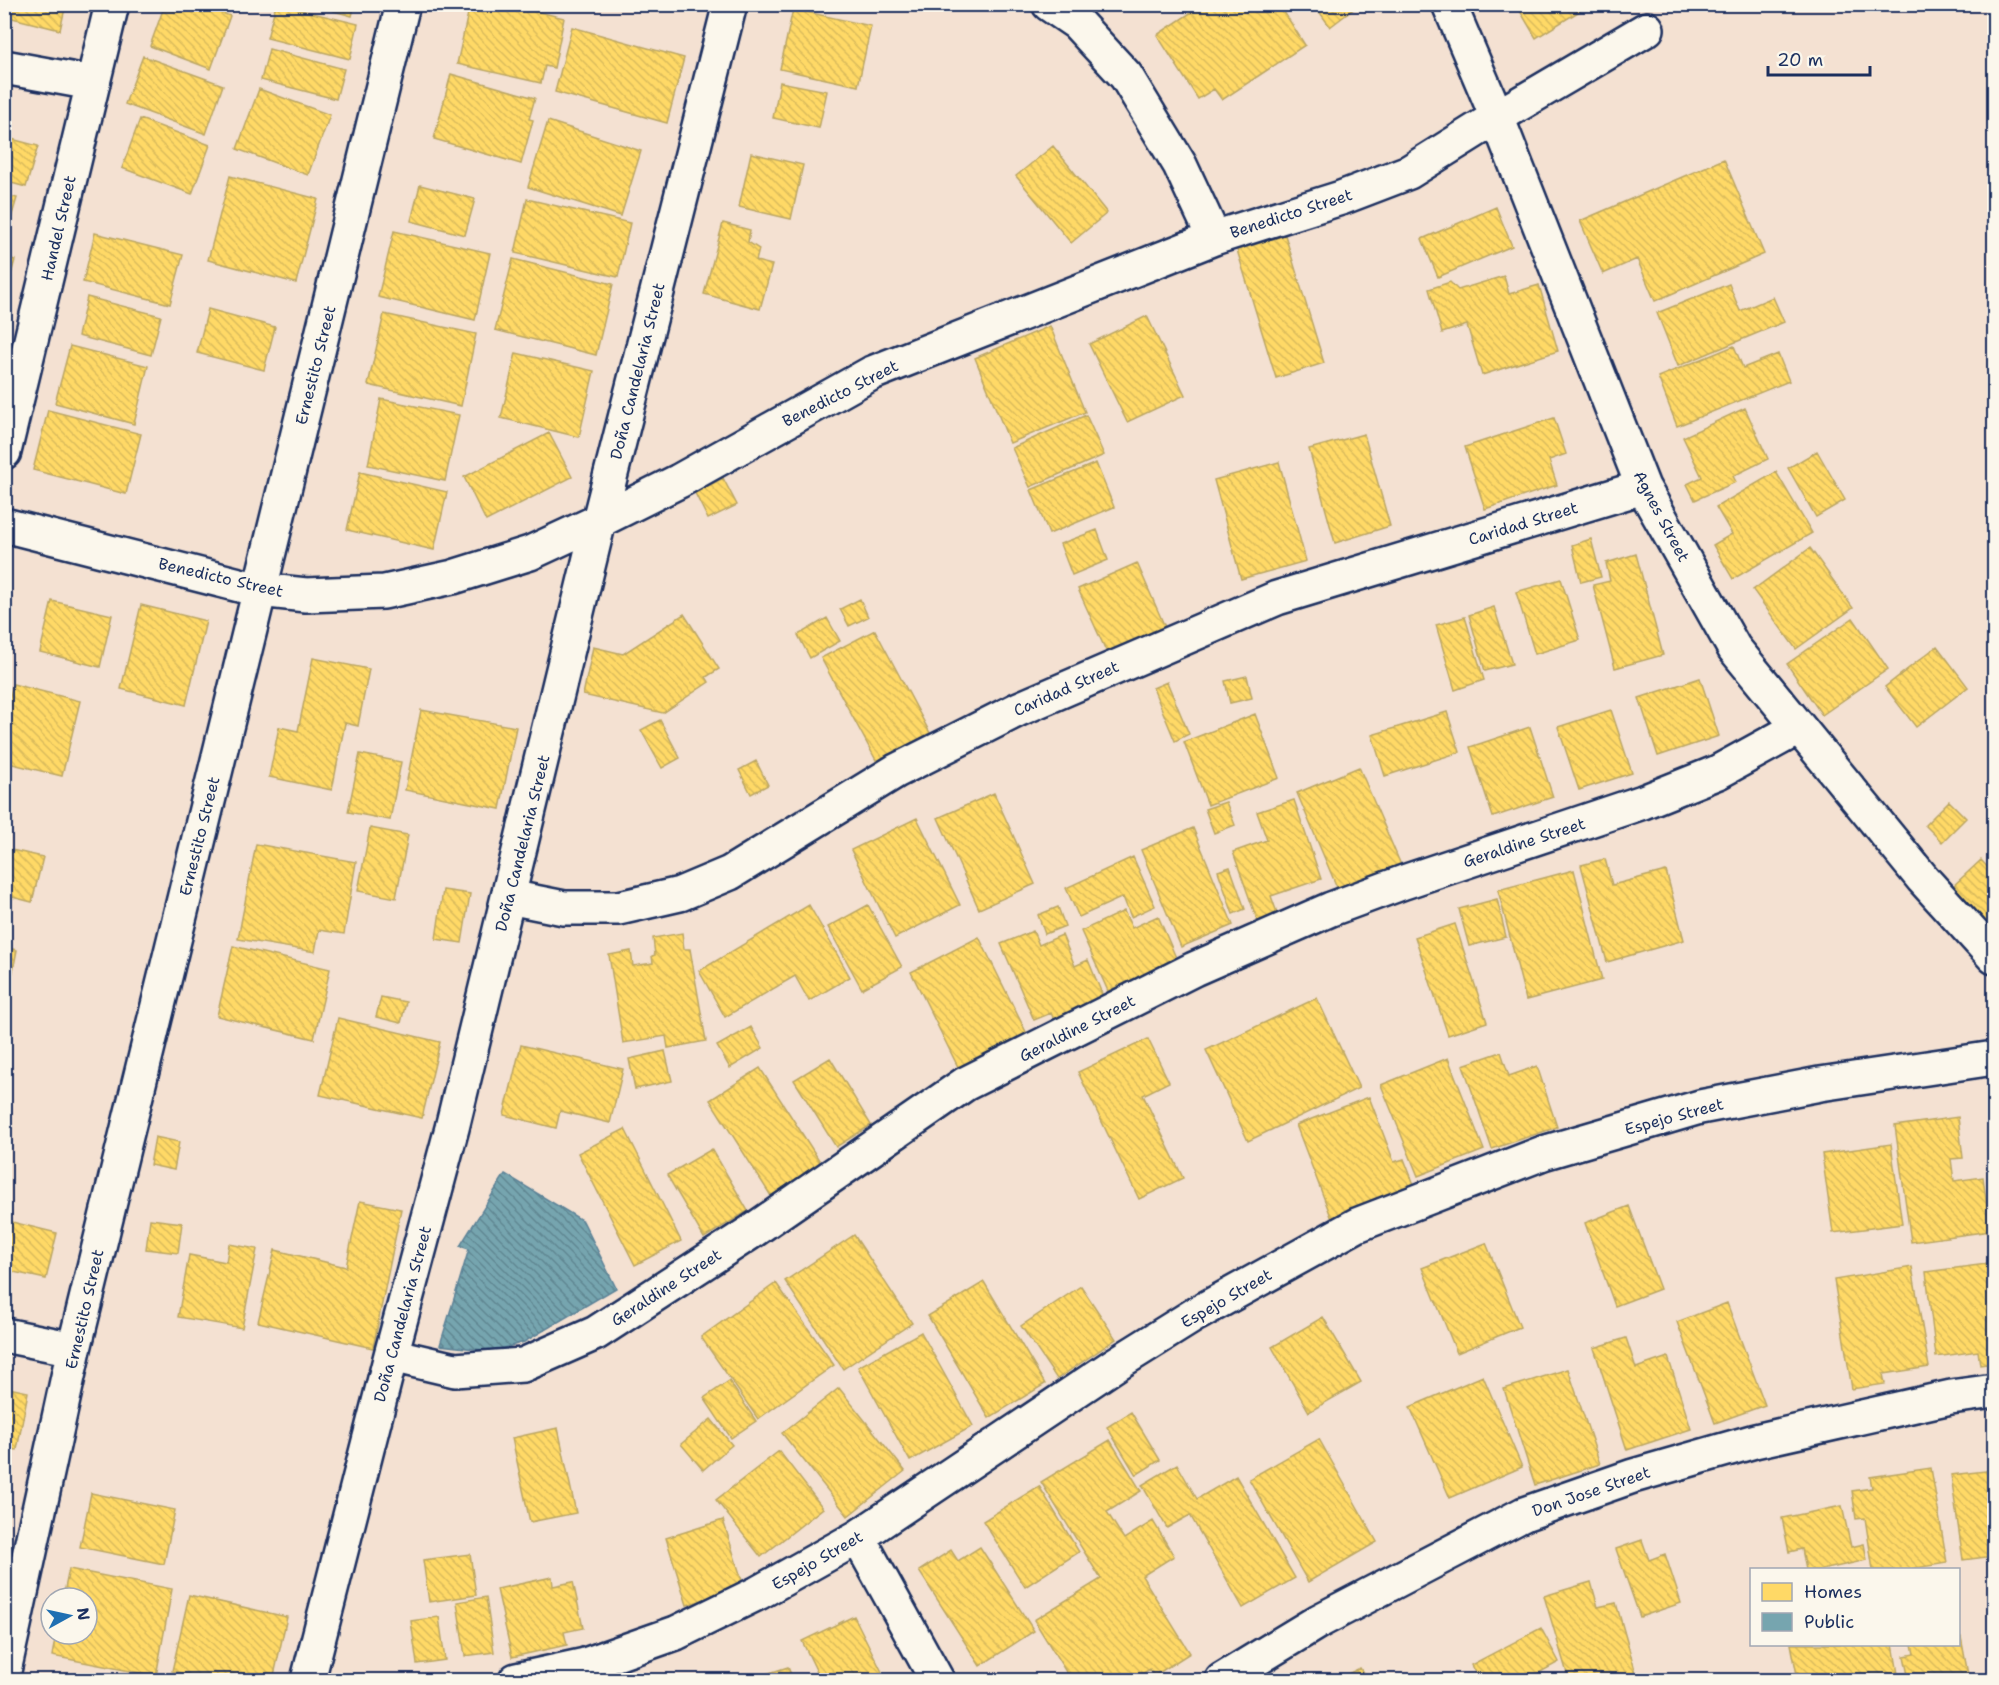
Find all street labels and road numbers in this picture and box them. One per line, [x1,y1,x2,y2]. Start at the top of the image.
street label: Handel Street [36,173,81,283]
street label: Benedicto Street [1227,184,1355,243]
street label: Doña Candelaria Street [605,280,670,462]
street label: Ernestito Street [291,303,340,427]
street label: Benedicto Street [779,355,902,432]
street label: Agnes Street [1629,467,1694,566]
street label: Caridad Street [1466,497,1580,550]
street label: Benedicto Street [156,553,285,602]
street label: Caridad Street [1010,656,1122,721]
street label: Doña Candelaria Street [490,752,555,934]
street label: Ernestito Street [175,774,224,898]
street label: Geraldine Street [1460,813,1588,872]
street label: Geraldine Street [1016,990,1139,1067]
street label: Espejo Street [1622,1093,1726,1140]
street label: Doña Candelaria Street [369,1224,436,1405]
street label: Geraldine Street [607,1244,725,1331]
street label: Ernestito Street [61,1247,108,1371]
street label: Espejo Street [1177,1264,1275,1333]
street label: Don Jose Street [1529,1461,1653,1522]
street label: Espejo Street [768,1526,866,1595]

